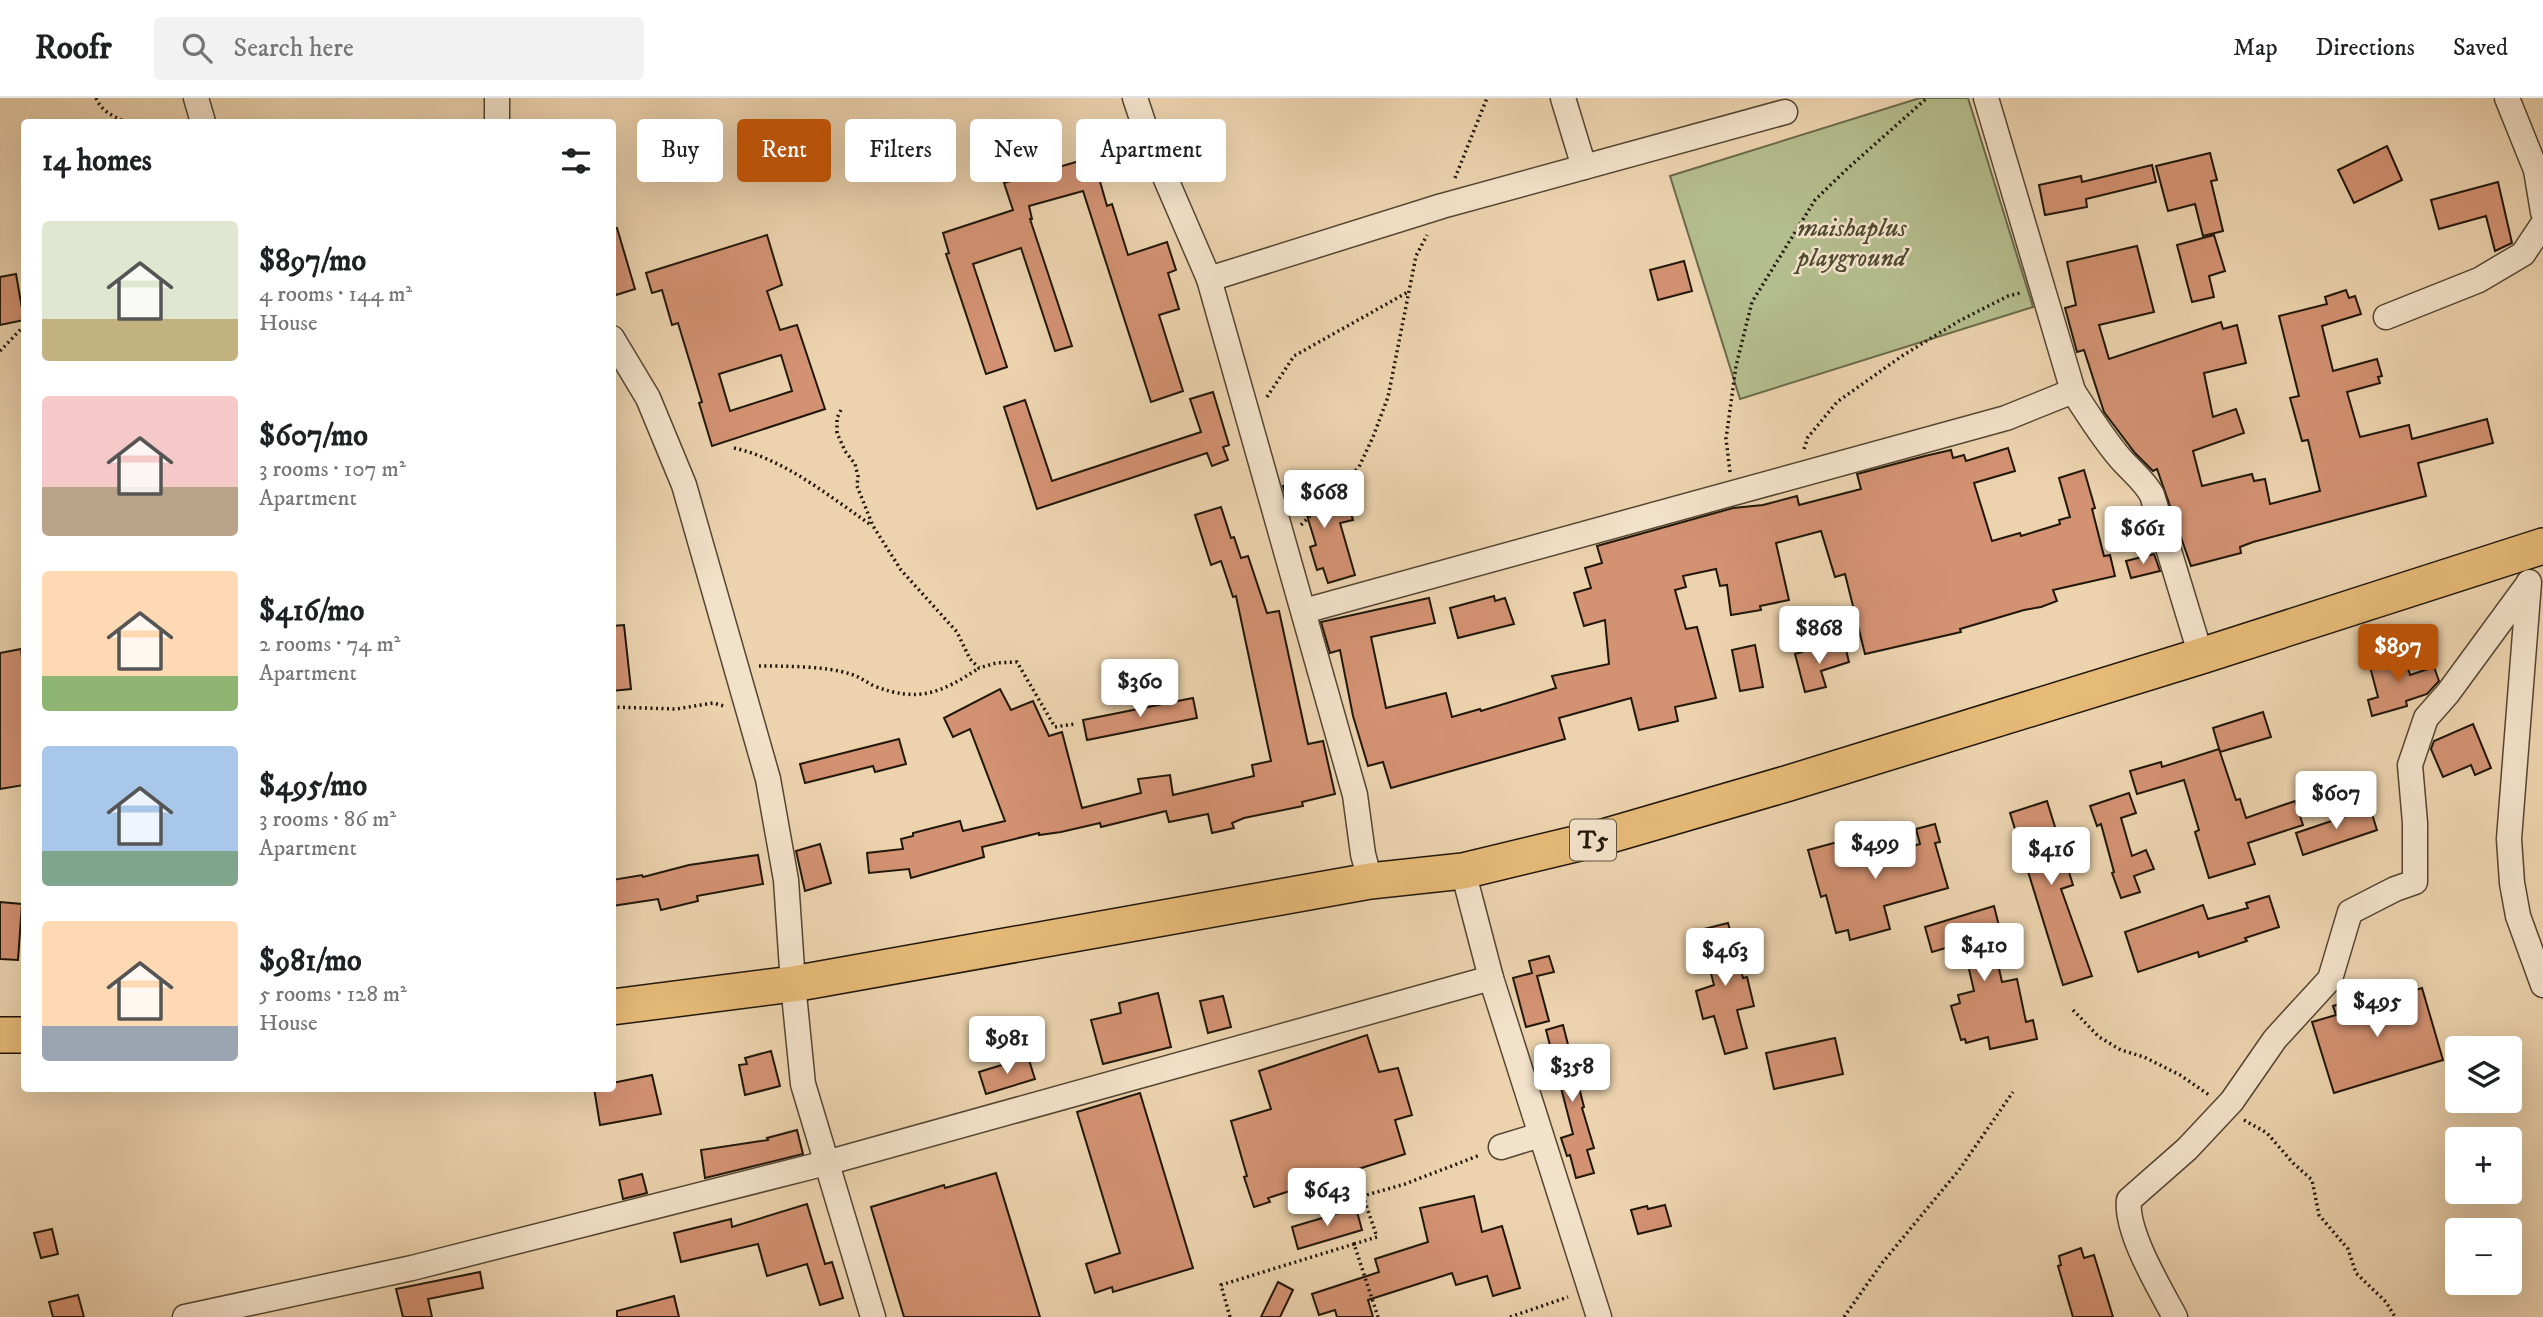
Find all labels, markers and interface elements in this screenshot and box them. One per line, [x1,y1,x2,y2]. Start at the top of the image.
search box [154,17,644,80]
text: Roofr [35,28,112,69]
icon: search [178,29,216,67]
text: Search here [234,32,354,65]
text: Map [2233,33,2278,63]
text: Directions [2316,33,2415,63]
text: Saved [2453,33,2508,63]
chip: Buy [637,119,723,182]
chip: Rent [737,119,831,182]
chip: Filters [845,119,956,182]
chip: New [970,119,1062,182]
chip: Apartment [1076,119,1226,182]
icon: filters [557,142,595,180]
text: 14 homes [42,143,152,180]
park label: maishaplus playground [1793,212,1910,275]
text: $897/mo [259,243,366,280]
icon: home [98,249,182,333]
text: 4 rooms · 144 m² [259,280,412,309]
text: House [259,309,317,338]
text: $607/mo [259,418,368,455]
icon: home [98,424,182,508]
text: 3 rooms · 107 m² [259,455,406,484]
pin: $668 [1283,470,1365,530]
text: $668 [1300,478,1348,507]
text: Apartment [259,484,357,513]
pin: $661 [2102,506,2184,566]
text: $661 [2121,514,2165,543]
text: $416/mo [259,593,364,630]
icon: home [98,599,182,683]
pin: $868 [1778,606,1860,666]
text: $868 [1795,614,1843,643]
pin: $897 [2357,624,2439,684]
text: 2 rooms · 74 m² [259,630,400,659]
text: $897 [2374,632,2422,661]
text: Apartment [259,659,357,688]
pin: $360 [1099,660,1181,719]
text: $360 [1117,667,1163,696]
text: $495/mo [259,768,367,805]
pin: $607 [2295,772,2377,831]
icon: home [98,774,182,858]
text: $607 [2311,779,2361,808]
text: 3 rooms · 86 m² [259,805,396,834]
road number: T5 [1570,820,1616,860]
pin: $499 [1834,822,1916,881]
pin: $416 [2010,828,2092,887]
text: $499 [1851,829,1899,858]
text: Apartment [259,834,357,863]
text: $416 [2028,835,2074,864]
pin: $410 [1943,924,2025,983]
pin: $463 [1684,928,1766,988]
text: $410 [1961,931,2007,960]
text: $463 [1702,936,1748,965]
text: $981/mo [259,943,362,980]
icon: home [98,949,182,1033]
pin: $495 [2336,979,2418,1039]
text: 5 rooms · 128 m² [259,980,407,1009]
text: $495 [2353,987,2401,1016]
text: House [259,1009,317,1038]
pin: $981 [966,1016,1048,1076]
text: $981 [985,1024,1029,1053]
map controls [2445,1036,2522,1295]
button: layers [2445,1036,2522,1113]
pin: $358 [1531,1044,1613,1104]
text: $358 [1550,1052,1594,1081]
button: + [2445,1127,2522,1204]
pin: $643 [1286,1168,1368,1228]
text: $643 [1304,1176,1350,1205]
button: − [2445,1218,2522,1295]

